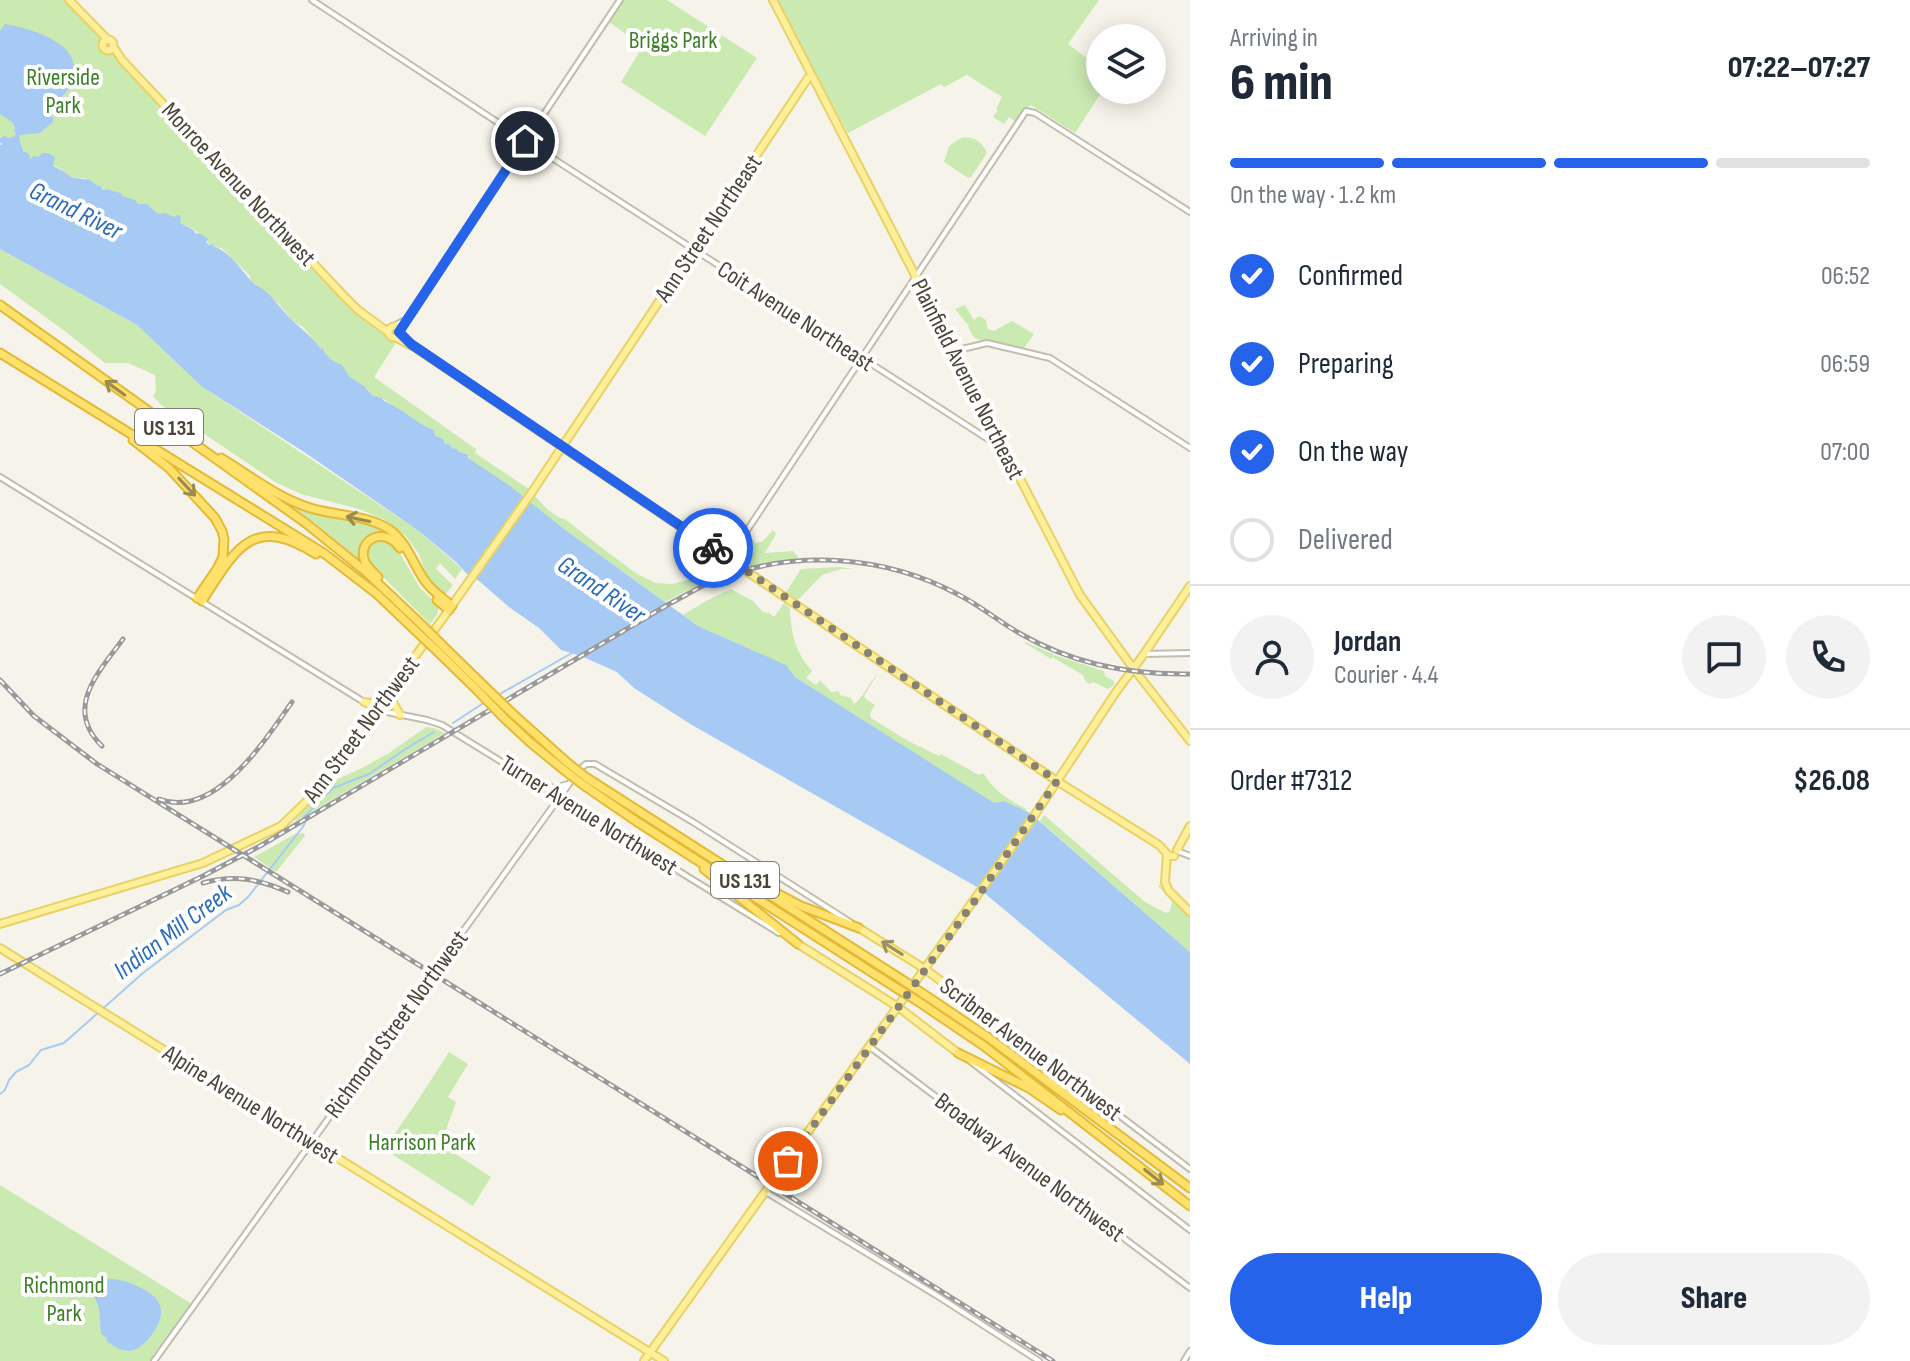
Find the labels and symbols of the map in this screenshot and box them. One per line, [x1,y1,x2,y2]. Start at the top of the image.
park label: Briggs Park [629,26,717,55]
park label: Riverside Park [26,63,100,120]
street label: Monroe Avenue Northwest [155,97,322,272]
pin [491,107,559,175]
street label: Ann Street Northeast [648,149,768,308]
water label: Grand River [24,176,128,248]
street label: Coit Avenue Northeast [712,255,880,378]
street label: Plainfield Avenue Northeast [904,274,1031,484]
one-way arrow [105,380,126,397]
road number: US 131 [135,409,203,445]
one-way arrow [177,477,195,497]
courier [673,508,753,588]
one-way arrow [346,510,371,525]
water label: Grand River [551,550,652,632]
street label: Ann Street Northwest [296,651,426,809]
street label: Turner Avenue Northwest [495,749,683,882]
road number: US 131 [711,862,779,898]
water label: Indian Mill Creek [108,877,239,987]
street label: Richmond Street Northwest [318,925,474,1124]
one-way arrow [881,940,904,956]
street label: Scribner Avenue Northwest [934,972,1127,1127]
street label: Alpine Avenue Northwest [157,1038,344,1170]
street label: Broadway Avenue Northwest [929,1087,1130,1248]
pin [754,1127,822,1195]
park label: Harrison Park [368,1128,476,1157]
one-way arrow [1143,1168,1164,1186]
park label: Richmond Park [23,1271,105,1328]

